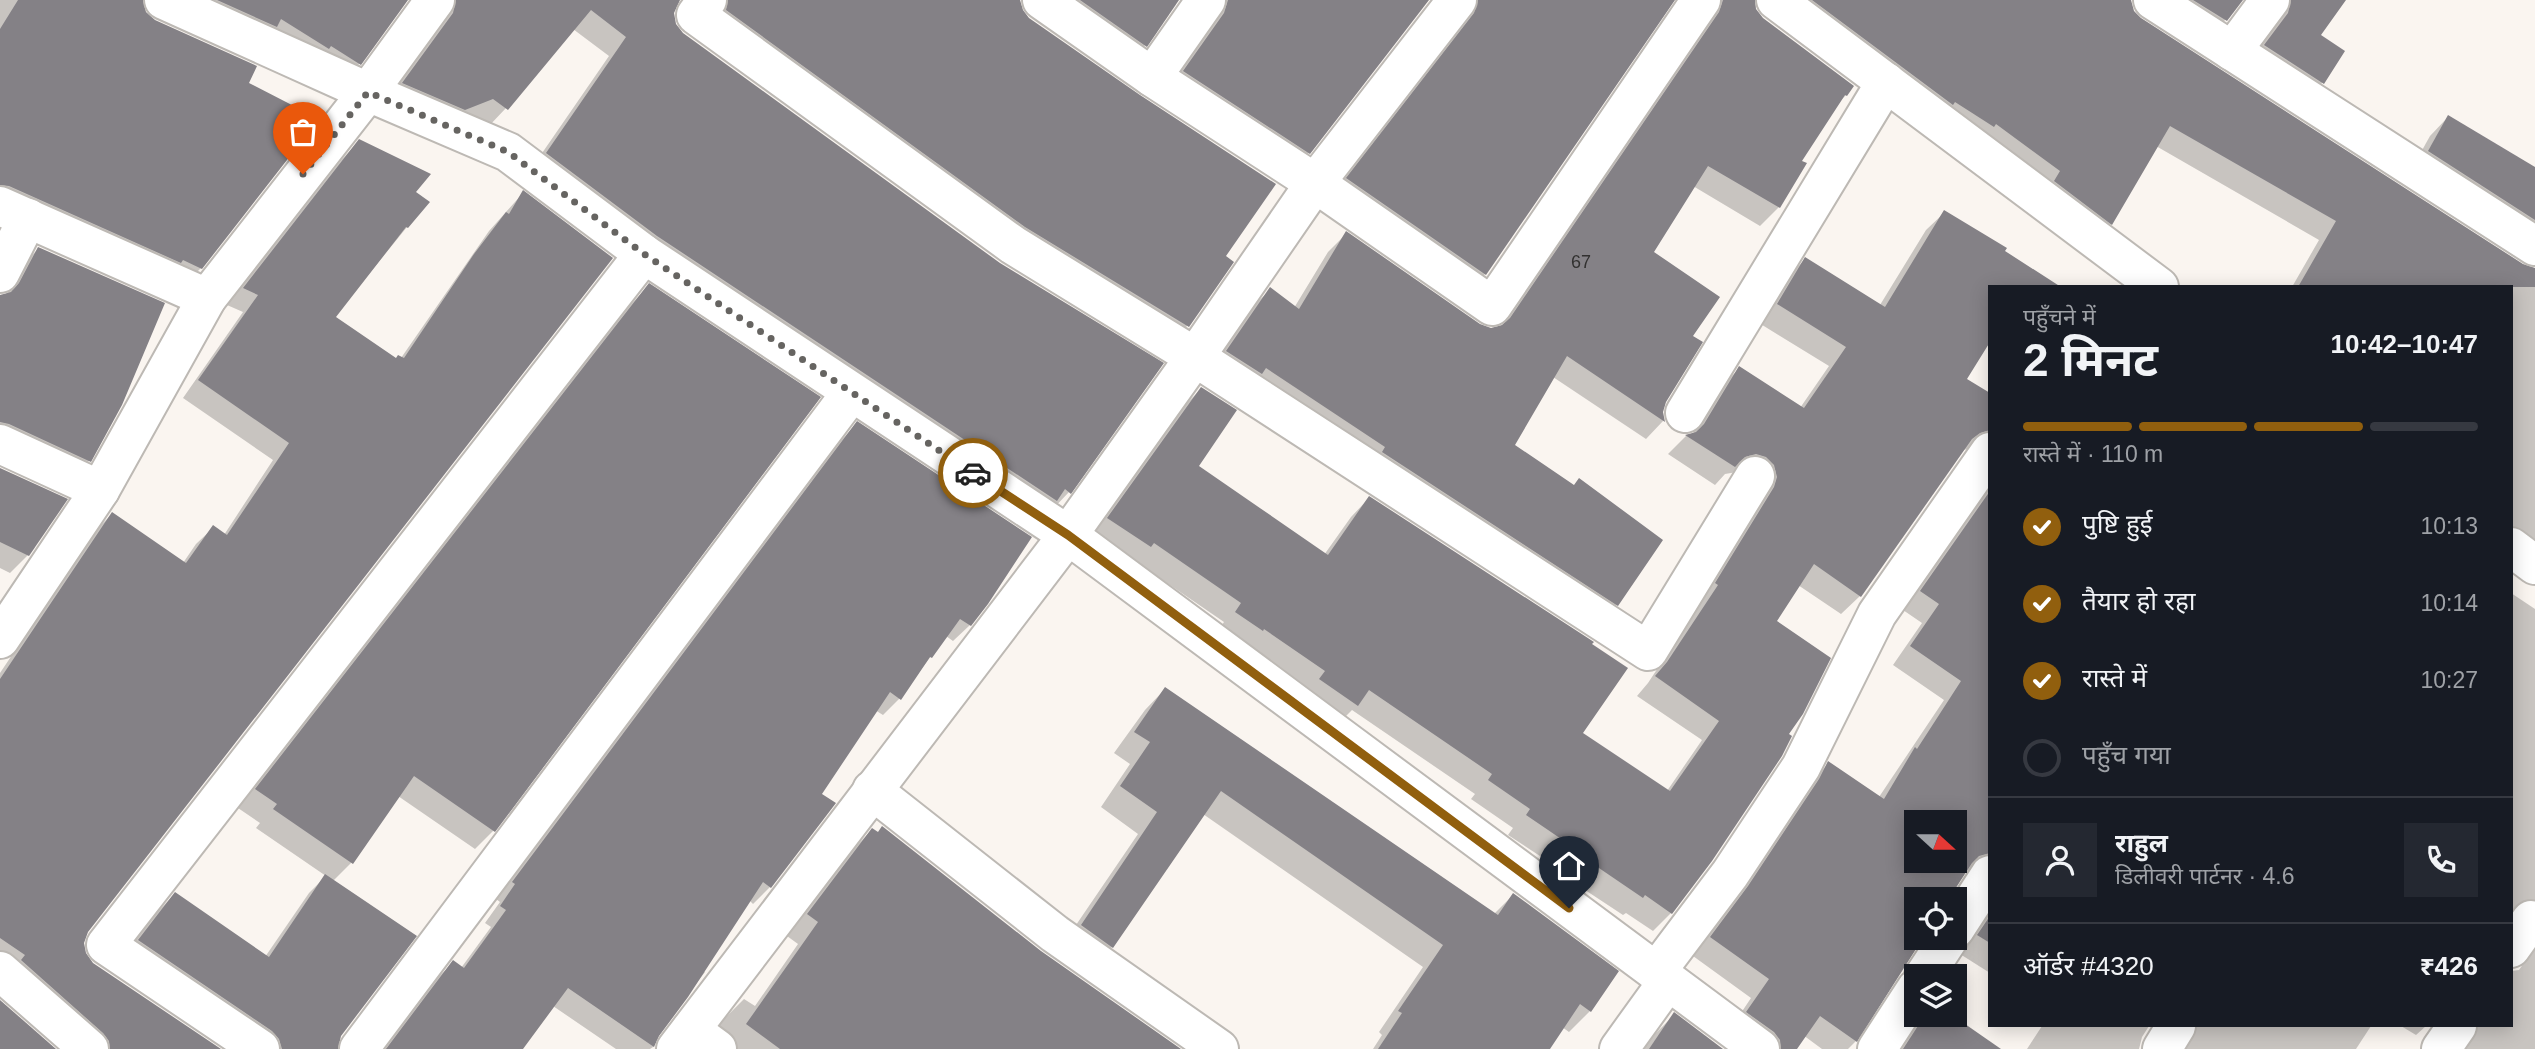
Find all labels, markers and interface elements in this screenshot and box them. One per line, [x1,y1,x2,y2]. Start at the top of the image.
pin [273,102,333,174]
icon: bag [284,113,322,151]
house number: 67 [1571,252,1591,272]
text: पहुँचने में [2023,304,2096,330]
text: 10:42–10:47 [2331,329,2478,359]
text: 2 मिनट [2023,334,2158,386]
courier [938,438,1008,508]
text: रास्ते में · 110 m [2023,441,2163,467]
icon: car [954,454,992,492]
icon: check [2023,508,2061,546]
text: पुष्टि हुई [2082,509,2152,539]
text: 10:13 [2420,513,2478,539]
icon: check [2023,585,2061,623]
text: तैयार हो रहा [2082,586,2195,616]
text: 10:14 [2420,590,2478,616]
icon: check [2023,662,2061,700]
text: रास्ते में [2082,663,2147,693]
text: 10:27 [2420,667,2478,693]
text: पहुँच गया [2082,740,2171,770]
north arrow [1904,810,1967,873]
map controls [1904,810,1967,1027]
button: person [2023,823,2097,897]
button: phone [2404,823,2478,897]
text: राहुल [2115,828,2168,858]
pin [1539,836,1599,908]
icon: home [1550,847,1588,885]
text: डिलीवरी पार्टनर · 4.6 [2115,863,2295,889]
button: locate [1904,887,1967,950]
text: ऑर्डर #4320 [2023,951,2154,981]
text: ₹426 [2420,951,2478,981]
button: layers [1904,964,1967,1027]

